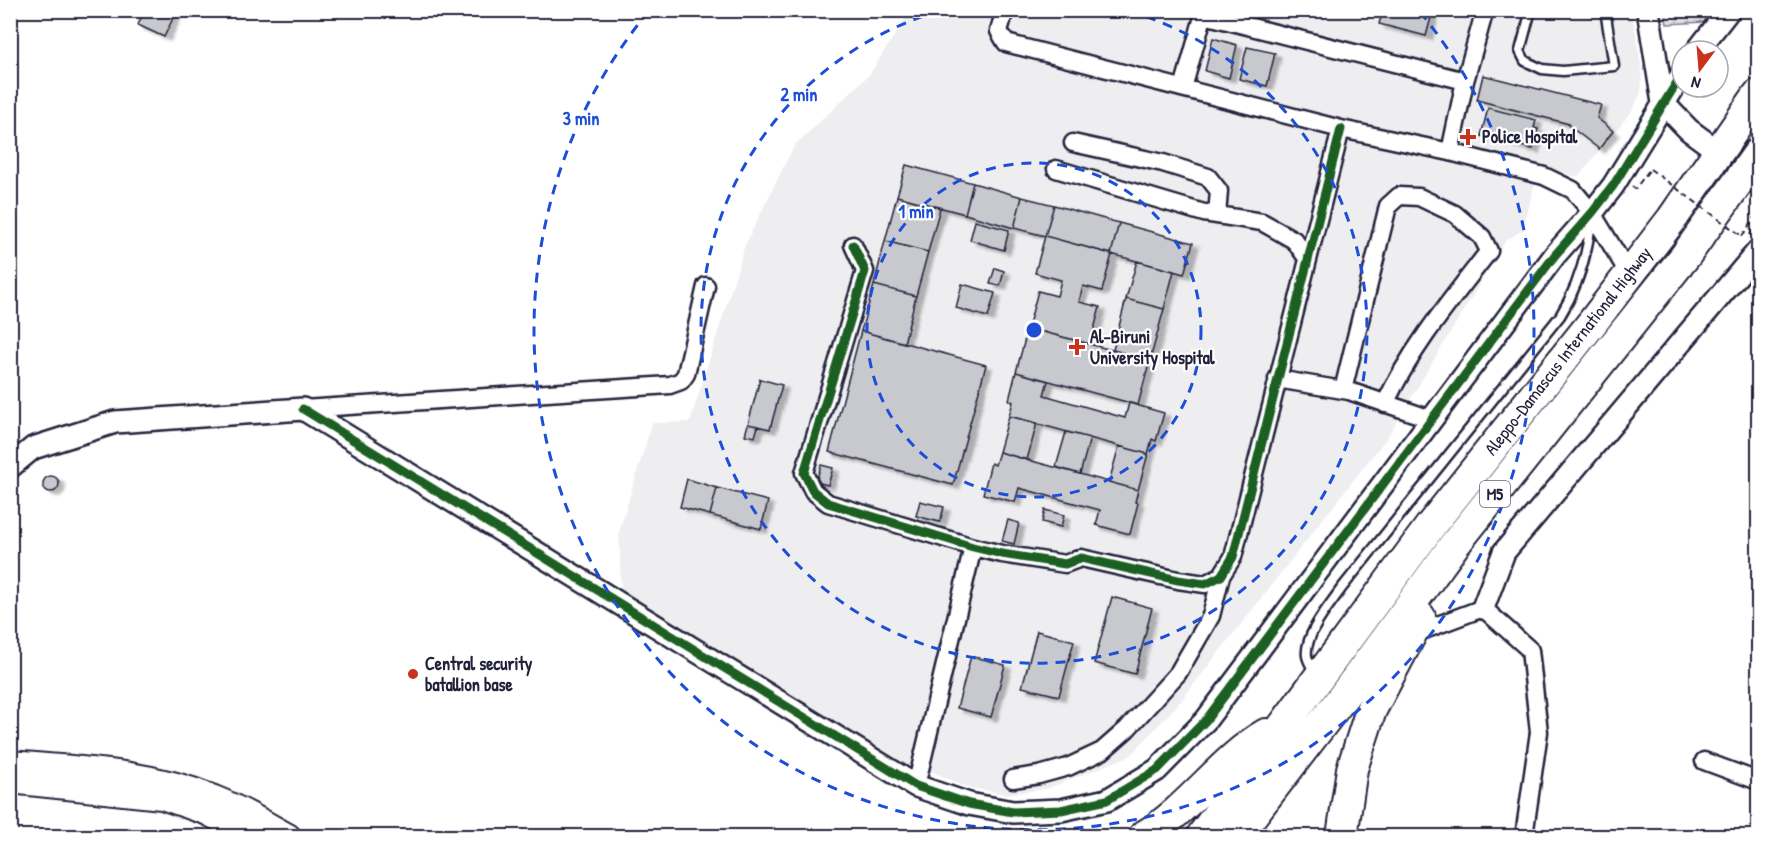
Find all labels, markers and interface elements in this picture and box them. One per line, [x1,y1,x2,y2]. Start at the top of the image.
north arrow [1670,39,1730,99]
text: N [1688,72,1703,95]
text: 2 min [781,82,817,107]
text: 3 min [563,106,599,131]
place label: Police Hospital [1482,124,1579,150]
marker: Police Hospital [1459,128,1477,146]
text: 1 min [898,199,934,224]
street label: Aleppo-Damascus International Highway [1478,241,1657,460]
centre of rings [1024,320,1044,340]
place label: Al-Biruni University Hospital [1090,324,1216,371]
marker: Al-Biruni University Hospital [1068,338,1086,356]
road number: M5 [1480,481,1510,507]
place label: Central security batallion base [425,651,533,697]
marker: Central security batallion base [406,667,420,681]

